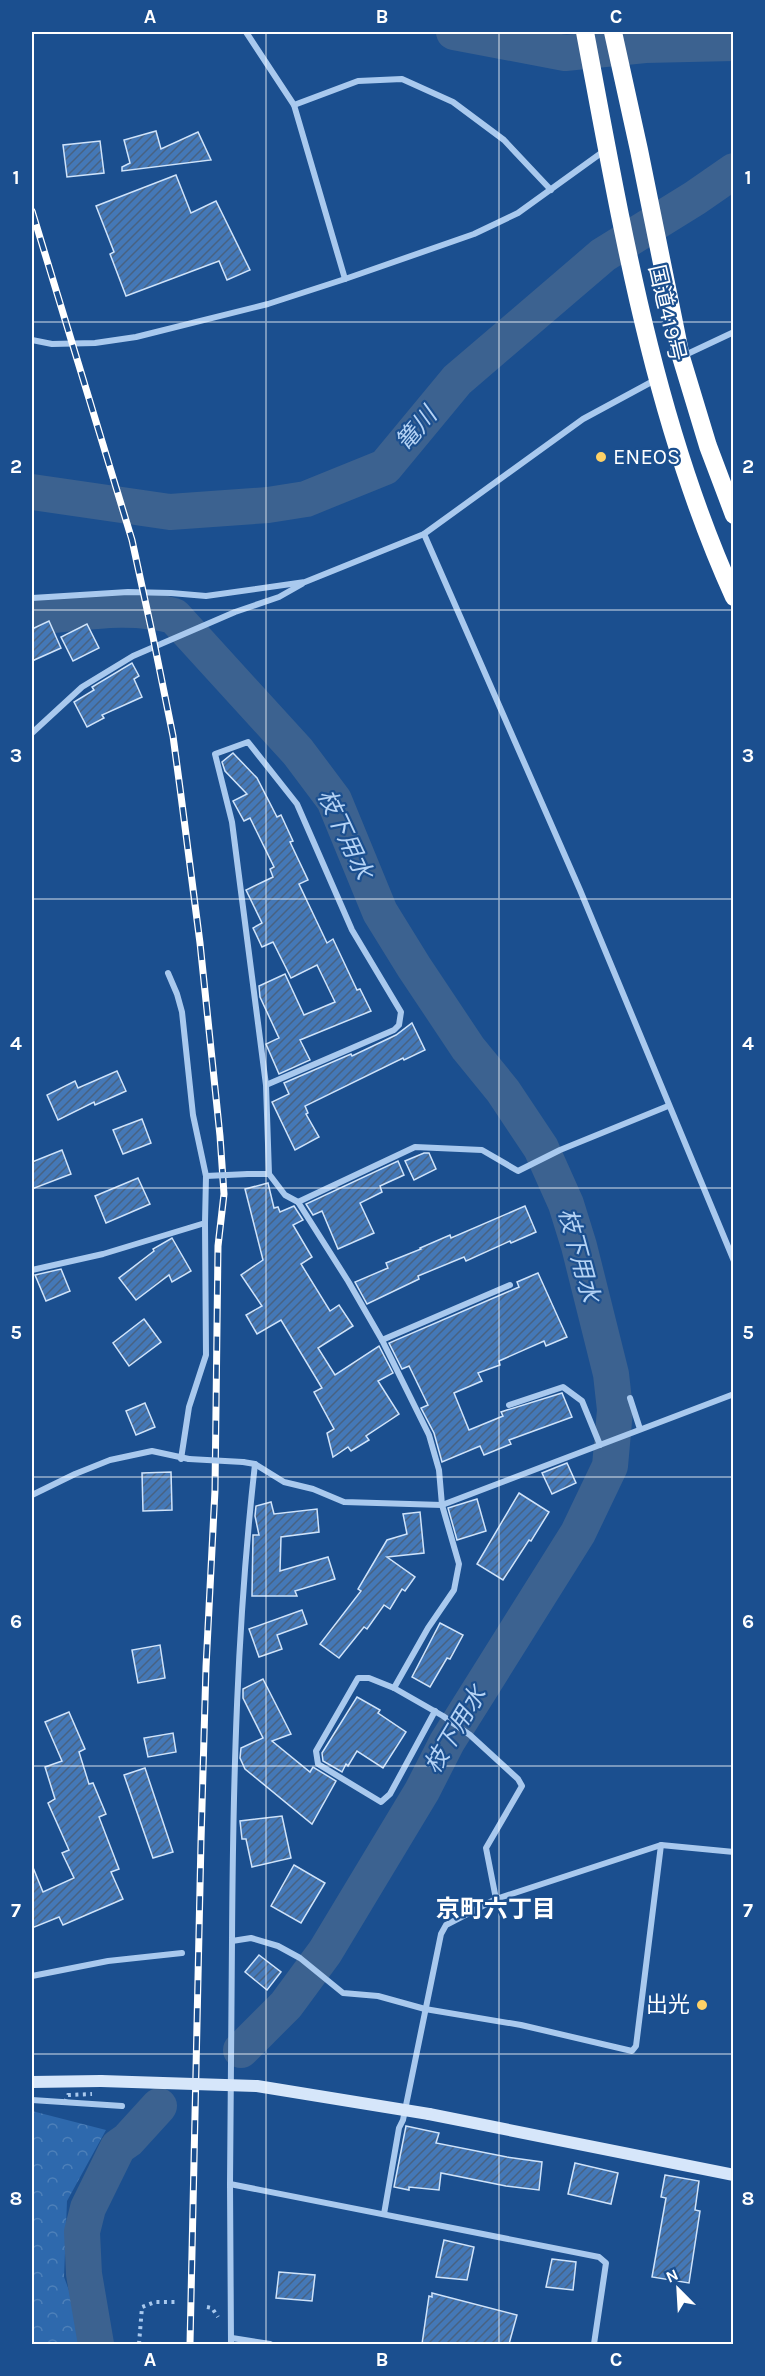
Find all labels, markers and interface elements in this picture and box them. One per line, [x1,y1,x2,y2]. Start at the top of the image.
text: A [144,5,157,28]
text: B [376,5,388,28]
text: C [610,5,622,28]
text: 1 [12,166,20,189]
text: 1 [744,166,752,189]
street label: 国道419号 [643,262,691,364]
water label: 篭川 [390,399,444,456]
place label: ENEOS [613,444,680,470]
marker: ENEOS [594,450,608,464]
text: 2 [10,455,22,478]
text: 2 [742,455,754,478]
text: 3 [10,744,22,767]
text: 3 [742,744,754,767]
water label: 枝下用水 [312,785,379,886]
text: 4 [10,1032,22,1055]
text: 4 [742,1032,754,1055]
water label: 枝下用水 [553,1205,606,1308]
text: 5 [10,1321,22,1344]
text: 5 [742,1321,754,1344]
text: 6 [10,1610,22,1633]
text: 6 [742,1610,754,1633]
water label: 枝下用水 [418,1679,493,1778]
district label: 京町六丁目 [436,1895,556,1923]
text: 7 [11,1899,21,1922]
text: 7 [743,1899,753,1922]
place label: 出光 [646,1992,690,2018]
marker: 出光 [695,1998,709,2012]
text: 8 [10,2187,22,2210]
text: 8 [742,2187,754,2210]
north arrow [648,2259,708,2319]
text: N [663,2265,681,2287]
text: A [144,2348,157,2371]
text: B [376,2348,388,2371]
text: C [610,2348,622,2371]

